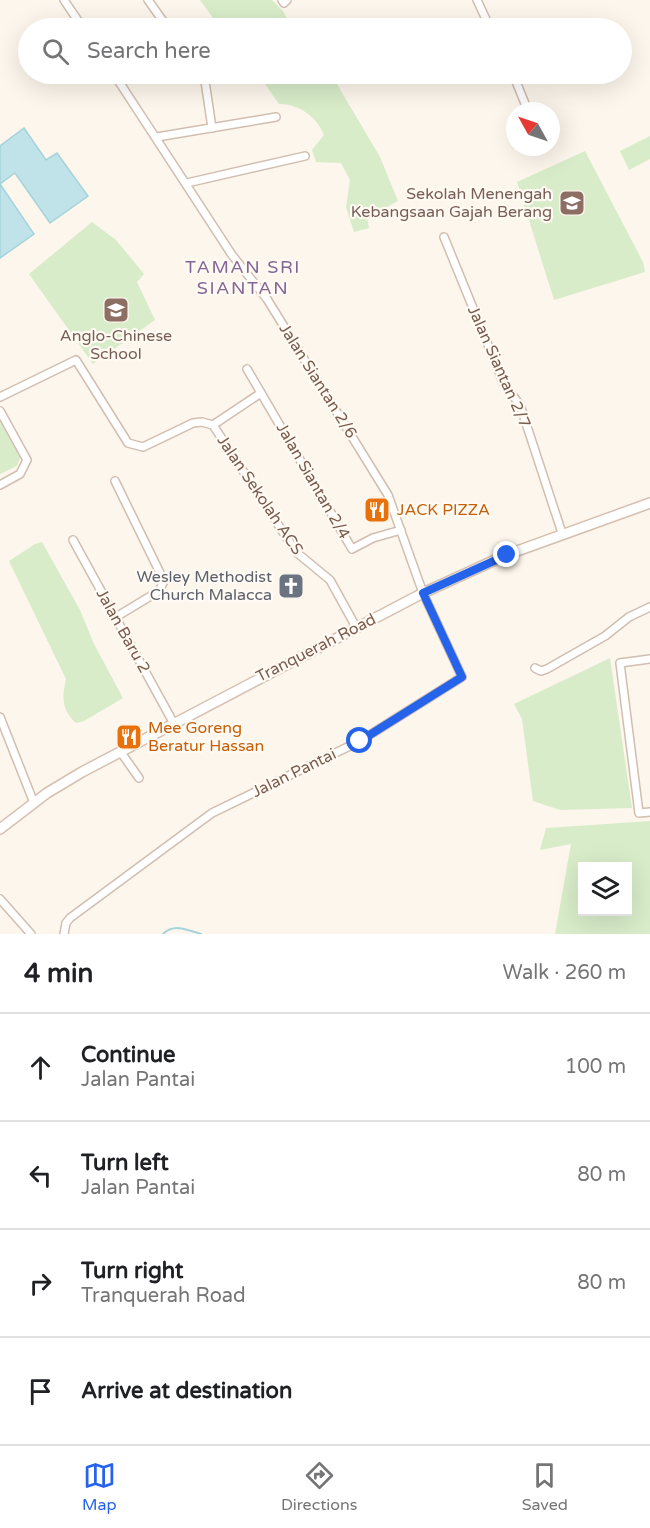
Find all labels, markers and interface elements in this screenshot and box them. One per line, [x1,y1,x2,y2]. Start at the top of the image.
search box [18,18,632,84]
icon: search [39,35,72,68]
text: Search here [87,38,211,64]
north arrow [506,102,560,156]
place label: Sekolah Menengah Kebangsaan Gajah Berang [351,184,552,222]
school or university icon: Sekolah Menengah Kebangsaan Gajah Berang [557,188,587,218]
district label: TAMAN SRI SIANTAN [185,256,301,299]
school or university icon: Anglo-Chinese School [101,295,131,325]
street label: Jalan Siantan 2/7 [463,303,535,431]
street label: Jalan Siantan 2/6 [275,320,361,442]
place label: Anglo-Chinese School [60,326,172,364]
street label: Jalan Siantan 2/4 [272,419,354,543]
street label: Jalan Sekolah ACS [213,431,308,559]
restaurant icon: JACK PIZZA [362,495,392,525]
place label: JACK PIZZA [397,500,490,520]
route end [493,541,519,567]
place label: Wesley Methodist Church Malacca [136,567,272,605]
church icon: Wesley Methodist Church Malacca [276,571,306,601]
street label: Jalan Baru 2 [92,585,154,677]
street label: Tranquerah Road [253,609,379,687]
place label: Mee Goreng Beratur Hassan [148,718,264,756]
restaurant icon: Mee Goreng Beratur Hassan [114,722,144,752]
route start [346,727,372,753]
street label: Jalan Pantai [249,744,339,802]
map controls [578,862,632,916]
button: layers [578,862,632,916]
text: 4 min [24,958,93,989]
text: Walk · 260 m [503,961,626,985]
text: Continue [81,1042,176,1068]
icon: ahead [24,1051,57,1084]
text: 100 m [565,1055,626,1079]
text: Jalan Pantai [81,1068,195,1092]
text: Turn left [81,1150,169,1176]
icon: left [24,1159,57,1192]
text: 80 m [577,1163,626,1187]
text: Jalan Pantai [81,1176,195,1200]
text: Turn right [81,1258,183,1284]
icon: right [24,1267,57,1300]
text: 80 m [577,1271,626,1295]
text: Tranquerah Road [81,1284,246,1308]
icon: arrive [24,1375,57,1408]
text: Arrive at destination [81,1378,292,1404]
tab: Map [82,1459,117,1515]
tab: Directions [281,1459,357,1515]
tab: Saved [522,1459,568,1515]

